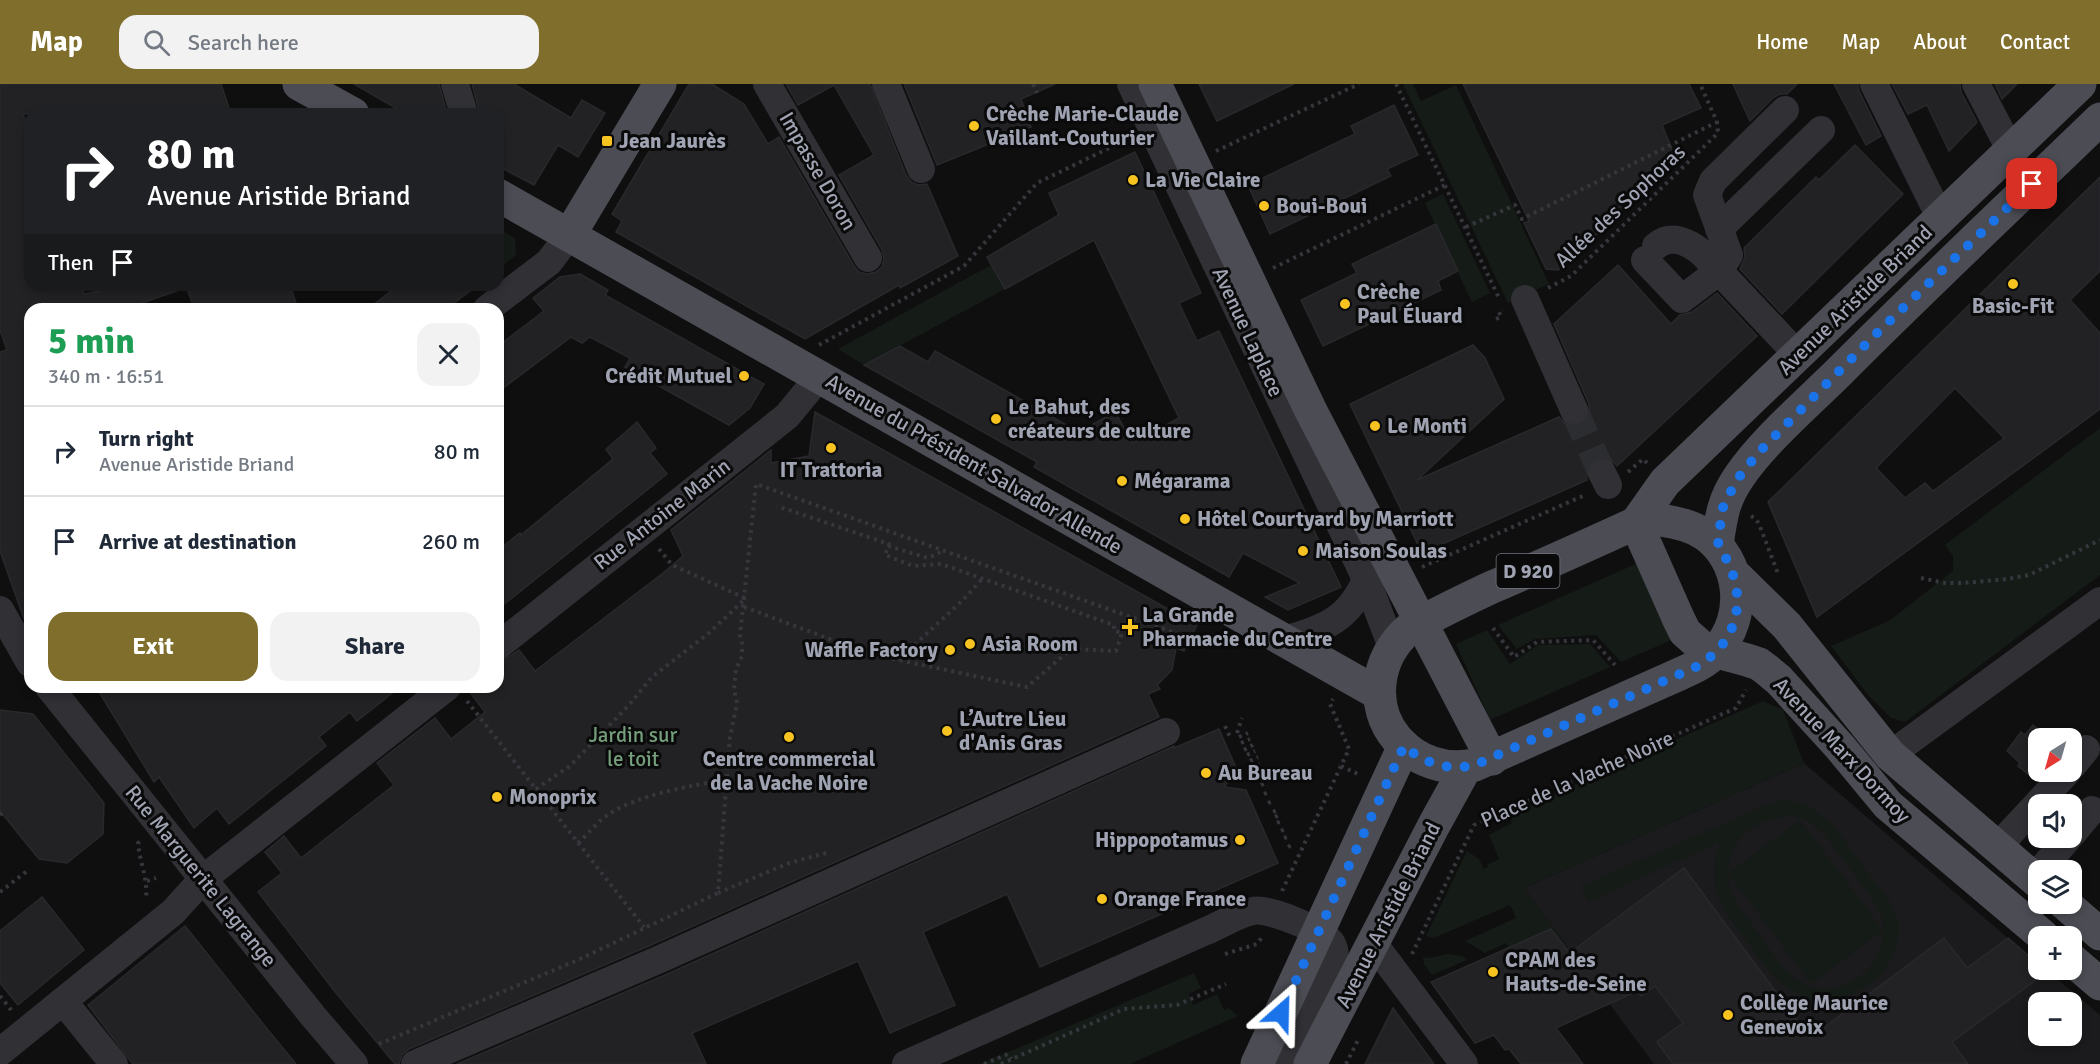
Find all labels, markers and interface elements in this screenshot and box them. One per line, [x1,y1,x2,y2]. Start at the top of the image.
search box [119,15,539,69]
text: Map [30,25,83,59]
icon: search [140,26,173,59]
text: Search here [188,29,299,56]
text: Home [1756,29,1809,55]
text: Map [1842,29,1880,55]
text: About [1913,29,1967,55]
text: Contact [2000,29,2070,55]
place label: Crèche Marie-Claude Vaillant-Couturier [986,101,1179,151]
street label: Impasse Doron [774,107,862,235]
marker: Crèche Marie-Claude Vaillant-Couturier [967,119,981,133]
place label: Jean Jaurès [619,128,726,154]
text: 80 m [147,129,236,180]
icon: right [48,132,126,210]
marker: Jean Jaurès [600,134,614,148]
street label: Allée des Sophoras [1549,139,1691,273]
pin [2006,158,2057,209]
place label: La Vie Claire [1145,167,1260,193]
icon: arrive [2015,167,2048,200]
marker: La Vie Claire [1126,173,1140,187]
text: Avenue Aristide Briand [147,180,411,213]
place label: Boui-Boui [1276,193,1367,219]
marker: Boui-Boui [1257,199,1271,213]
street label: Avenue Aristide Briand [1772,219,1938,381]
icon: arrive [106,246,139,279]
text: Then [48,249,94,276]
street label: Avenue Laplace [1207,263,1289,401]
marker: Basic-Fit [2006,277,2020,291]
place label: Crèche Paul Éluard [1357,279,1462,329]
place label: Basic-Fit [1972,293,2054,319]
marker: Crèche Paul Éluard [1338,297,1352,311]
text: 5 min [48,319,135,364]
button: close [417,323,480,386]
place label: Crédit Mutuel [605,363,732,389]
text: 340 m · 16:51 [48,364,164,389]
street label: Avenue du Président Salvador Allende [821,368,1127,560]
marker: Crédit Mutuel [737,369,751,383]
place label: Le Bahut, des créateurs de culture [1008,394,1191,444]
marker: Le Bahut, des créateurs de culture [989,412,1003,426]
place label: Le Monti [1387,413,1467,439]
marker: Le Monti [1368,419,1382,433]
text: Turn right [99,425,194,452]
icon: right [48,435,81,468]
text: 80 m [434,438,480,465]
marker: IT Trattoria [824,441,838,455]
text: Avenue Aristide Briand [99,452,294,477]
street label: Rue Antoine Marin [589,453,735,575]
place label: IT Trattoria [780,457,883,483]
place label: Mégarama [1134,468,1231,494]
marker: Mégarama [1115,474,1129,488]
place label: Hôtel Courtyard by Marriott [1197,506,1454,532]
marker: Hôtel Courtyard by Marriott [1178,512,1192,526]
icon: arrive [48,525,81,558]
text: Arrive at destination [99,528,296,555]
text: 260 m [422,528,480,555]
place label: Maison Soulas [1315,538,1447,564]
marker: Maison Soulas [1296,544,1310,558]
road number: D 920 [1496,554,1559,588]
place label: La Grande Pharmacie du Centre [1142,602,1332,652]
button: Exit [48,612,258,681]
button: Share [270,612,480,681]
marker: La Grande Pharmacie du Centre [1123,620,1137,634]
place label: Asia Room [982,631,1078,657]
place label: Waffle Factory [805,637,939,663]
marker: Asia Room [963,637,977,651]
marker: Waffle Factory [943,643,957,657]
street label: Avenue Marx Dormoy [1768,672,1916,828]
place label: L’Autre Lieu d'Anis Gras [959,706,1066,756]
park label: Jardin sur le toit [589,722,677,772]
marker: L’Autre Lieu d'Anis Gras [940,724,954,738]
street label: Place de la Vache Noire [1477,725,1677,833]
north arrow [2028,728,2082,782]
map controls [2028,728,2082,1046]
marker: Centre commercial de la Vache Noire [782,730,796,744]
place label: Centre commercial de la Vache Noire [703,746,876,796]
place label: Au Bureau [1218,760,1312,786]
marker: Au Bureau [1199,766,1213,780]
street label: Rue Marguerite Lagrange [120,780,282,972]
place label: Monoprix [509,784,597,810]
marker: Monoprix [490,790,504,804]
button: sound [2028,794,2082,848]
street label: Avenue Aristide Briand [1330,818,1446,1012]
place label: Hippopotamus [1095,827,1228,853]
marker: Hippopotamus [1233,833,1247,847]
button: layers [2028,860,2082,914]
place label: Orange France [1114,886,1246,912]
marker: Orange France [1095,892,1109,906]
button: + [2028,926,2082,980]
place label: CPAM des Hauts-de-Seine [1505,947,1647,997]
marker: CPAM des Hauts-de-Seine [1486,965,1500,979]
position arrow [1249,981,1313,1045]
place label: Collège Maurice Genevoix [1740,990,1888,1040]
button: − [2028,992,2082,1046]
marker: Collège Maurice Genevoix [1721,1008,1735,1022]

